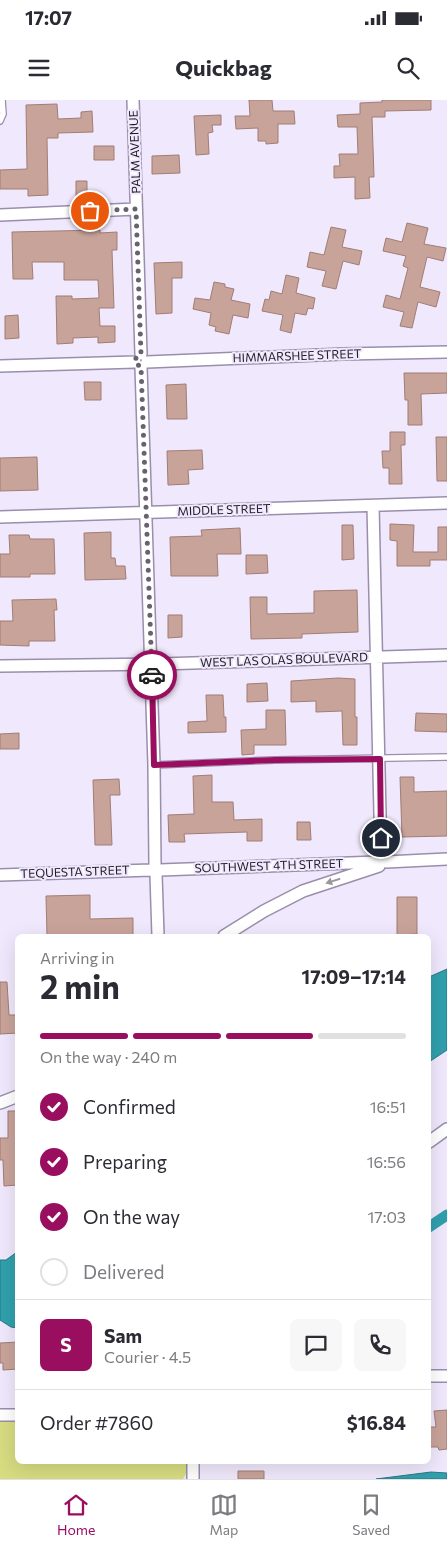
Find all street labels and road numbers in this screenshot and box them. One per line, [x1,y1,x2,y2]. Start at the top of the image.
street label: PALM AVENUE [126,110,142,194]
street label: HIMMARSHEE STREET [232,346,362,364]
street label: MIDDLE STREET [177,500,271,518]
street label: WEST LAS OLAS BOULEVARD [200,649,368,669]
street label: SOUTHWEST 4TH STREET [194,855,344,875]
street label: TEQUESTA STREET [20,862,130,880]

